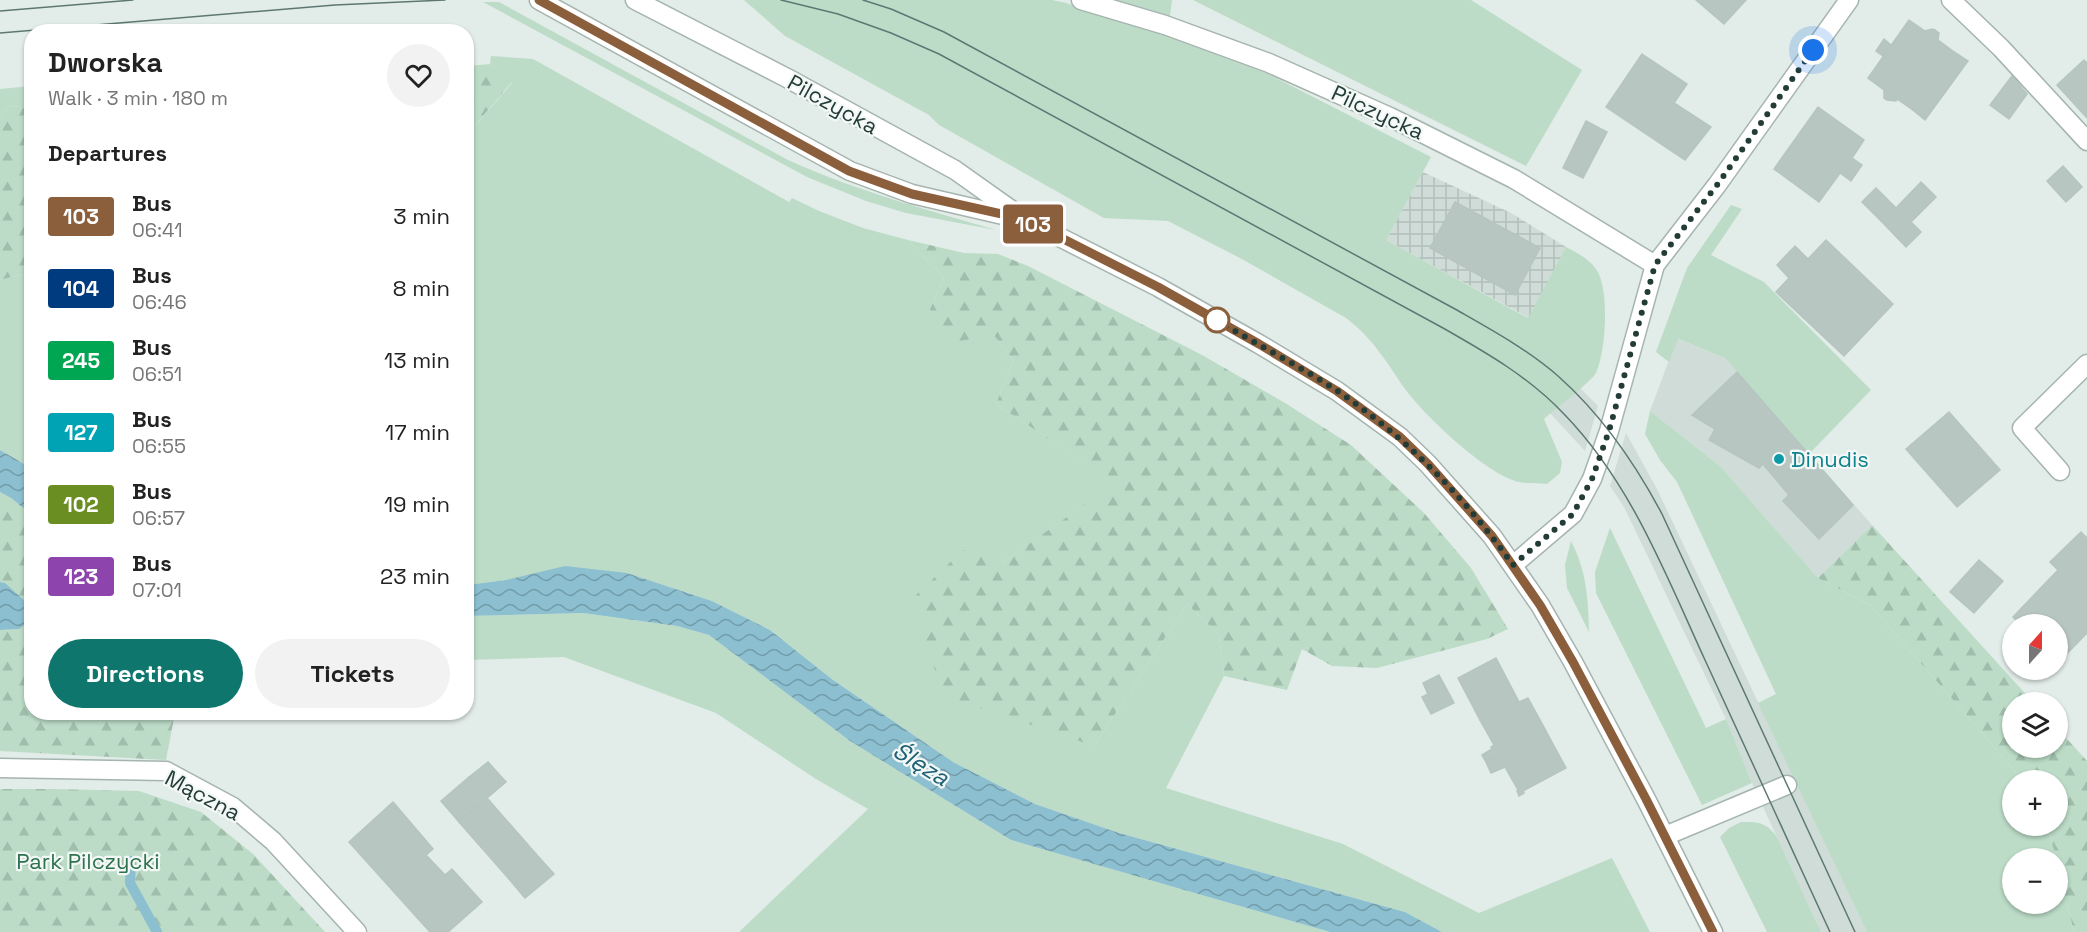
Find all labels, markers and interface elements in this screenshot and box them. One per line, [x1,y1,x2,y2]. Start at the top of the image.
your location [1798,35,1828,65]
text: Dworska [48,44,163,80]
button: heart [387,44,450,107]
street label: Pilczycka [783,68,883,140]
street label: Pilczycka [1327,78,1429,146]
text: Walk · 3 min · 180 m [48,85,228,111]
text: Departures [48,139,167,167]
text: Bus [132,189,172,217]
text: 3 min [393,202,450,230]
text: 103 [63,203,99,230]
line badge: 103 [998,204,1068,244]
text: 103 [1015,211,1051,238]
text: 06:41 [132,217,183,243]
text: Bus [132,261,172,289]
text: 8 min [393,274,450,302]
text: 104 [63,275,99,302]
text: 06:46 [132,289,187,315]
unlabelled marker [1204,307,1230,333]
text: Bus [132,333,172,361]
text: 13 min [384,346,450,374]
text: 245 [62,347,100,374]
text: 06:51 [132,361,182,387]
text: Bus [132,405,172,433]
text: 17 min [385,418,450,446]
text: 127 [64,419,98,446]
text: 06:55 [132,433,186,459]
place label: Dinudis [1791,445,1869,473]
marker: Dinudis [1772,452,1786,466]
text: Bus [132,477,172,505]
text: 19 min [384,490,450,518]
text: 102 [63,491,99,518]
text: 06:57 [132,505,185,531]
text: Bus [132,549,172,577]
text: 23 min [380,562,450,590]
text: 123 [64,563,98,590]
text: 07:01 [132,577,182,603]
north arrow [2002,614,2068,680]
map controls [2002,614,2068,914]
button: Directions [48,639,243,708]
button: Tickets [255,639,450,708]
button: layers [2002,692,2068,758]
water label: Ślęza [887,734,955,793]
street label: Mączna [160,763,246,827]
button: + [2002,770,2068,836]
park label: Park Pilczycki [16,847,160,875]
button: − [2002,848,2068,914]

